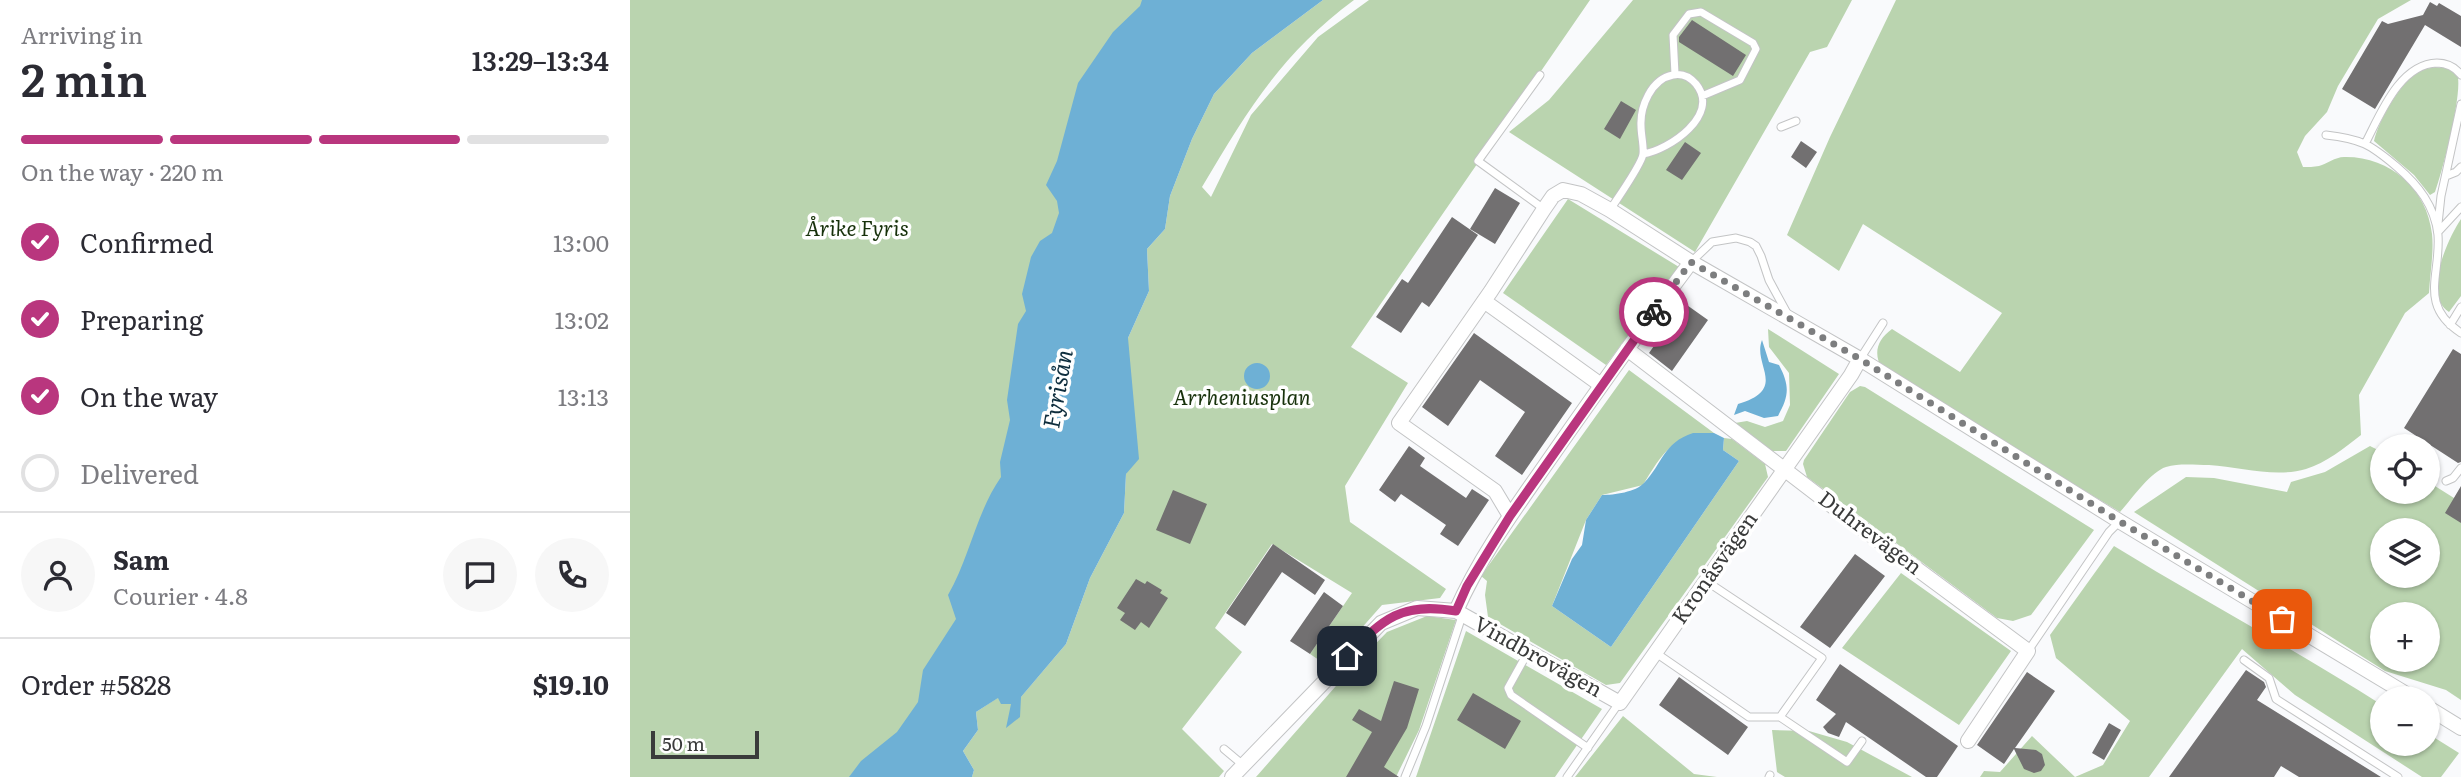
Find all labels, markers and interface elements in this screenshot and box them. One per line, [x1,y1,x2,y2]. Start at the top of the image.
text: Arriving in [21,17,143,51]
text: 13:29–13:34 [472,40,609,79]
text: 2 min [21,43,147,111]
text: On the way · 220 m [21,154,224,188]
park label: Årike Fyris [805,211,909,242]
text: Confirmed [80,222,214,261]
icon: check [21,223,59,261]
text: 13:00 [553,225,609,259]
courier [1619,277,1689,347]
icon: bike [1635,293,1673,331]
text: Preparing [80,299,203,338]
icon: check [21,300,59,338]
text: 13:02 [555,302,609,336]
water label: Fyrisån [1032,346,1080,431]
text: On the way [80,376,218,415]
icon: check [21,377,59,415]
text: 13:13 [558,379,609,413]
park label: Arrheniusplan [1173,380,1311,411]
map controls [2370,434,2440,756]
button: locate [2370,434,2440,504]
text: Delivered [80,453,199,492]
street label: Duhrevägen [1813,482,1930,580]
street label: Kronåsvägen [1663,504,1763,629]
button: layers [2370,518,2440,588]
button: person [21,538,95,612]
button: chat [443,538,517,612]
button: phone [535,538,609,612]
text: Sam [113,539,169,578]
text: Courier · 4.8 [113,578,248,612]
pin [2252,589,2312,649]
icon: bag [2263,600,2301,638]
button: + [2370,602,2440,672]
street label: Vindbrovägen [1469,607,1609,703]
pin [1317,626,1377,686]
icon: home [1328,637,1366,675]
text: Order #5828 [21,664,171,703]
text: $19.10 [533,664,609,703]
button: − [2370,686,2440,756]
scale bar [651,728,760,760]
text: 50 m [662,729,705,757]

